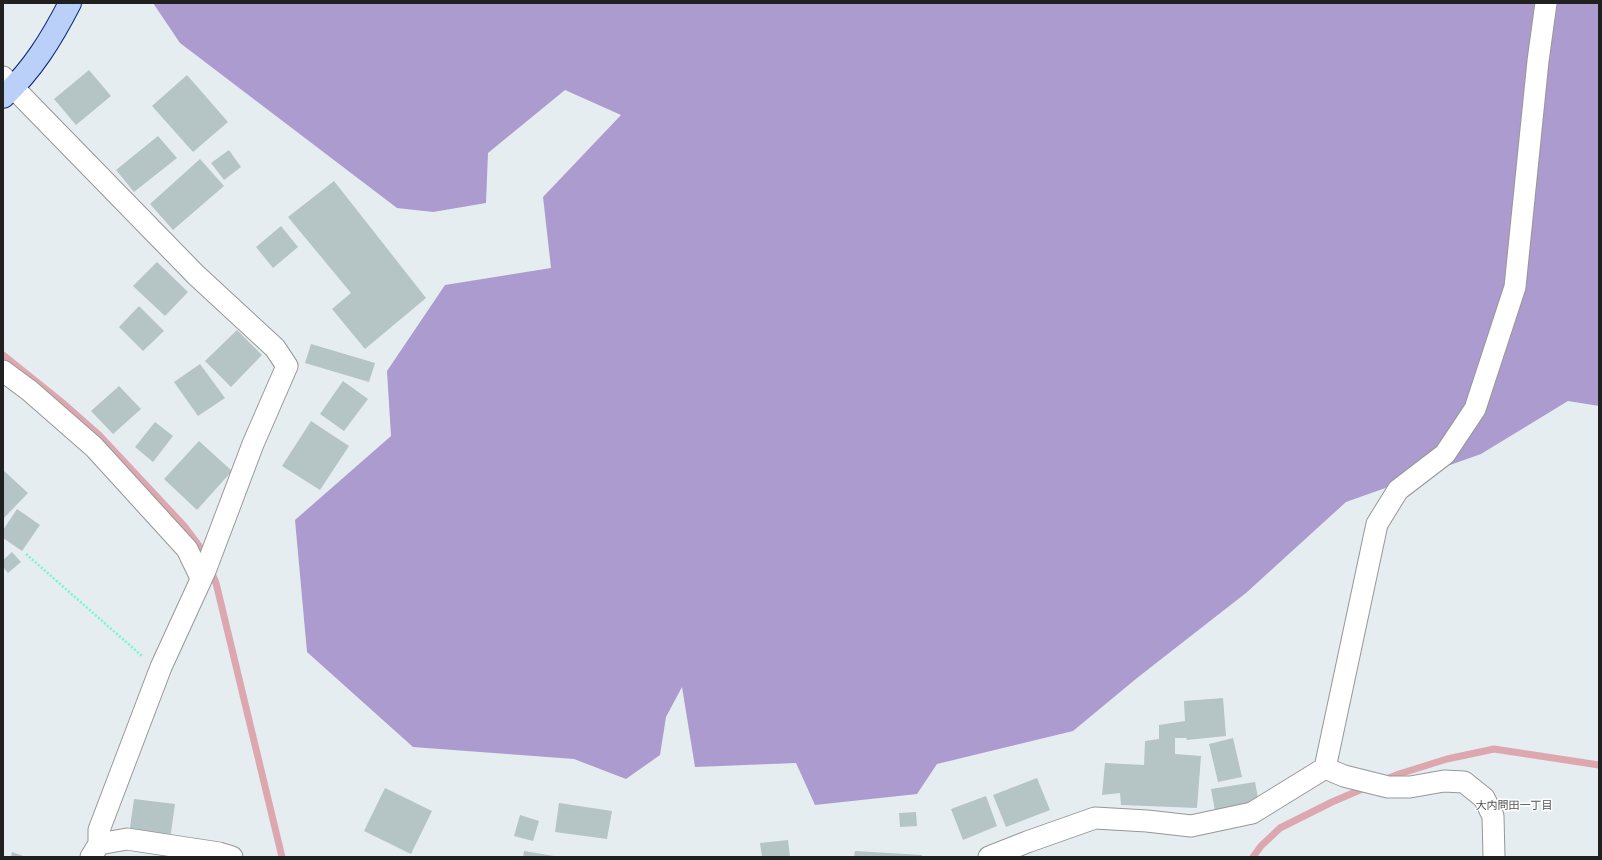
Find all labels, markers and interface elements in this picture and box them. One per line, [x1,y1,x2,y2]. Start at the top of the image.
district label: 大内問田一丁目 [1476,798,1552,812]

